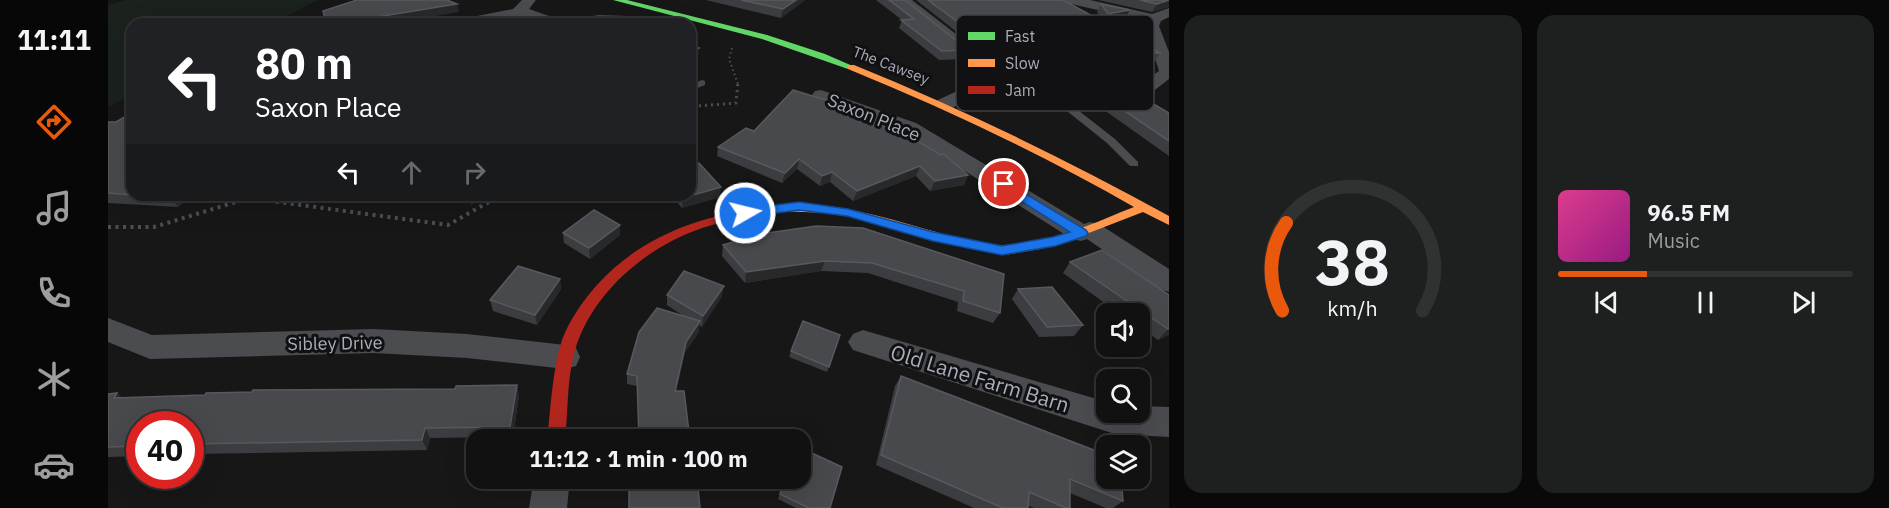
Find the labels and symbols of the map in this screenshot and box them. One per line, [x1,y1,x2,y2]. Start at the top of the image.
legend [956,15,1154,111]
text: Fast [1005,26,1035,46]
street label: The Cawsey [850,42,933,88]
text: Slow [1005,53,1040,73]
text: Jam [1005,80,1036,100]
street label: Saxon Place [824,88,924,146]
pin [978,158,1029,209]
position arrow [713,181,777,245]
street label: Sibley Drive [287,331,383,355]
street label: Old Lane Farm Barn [887,337,1073,419]
speed limit sign: 40 [126,411,204,489]

